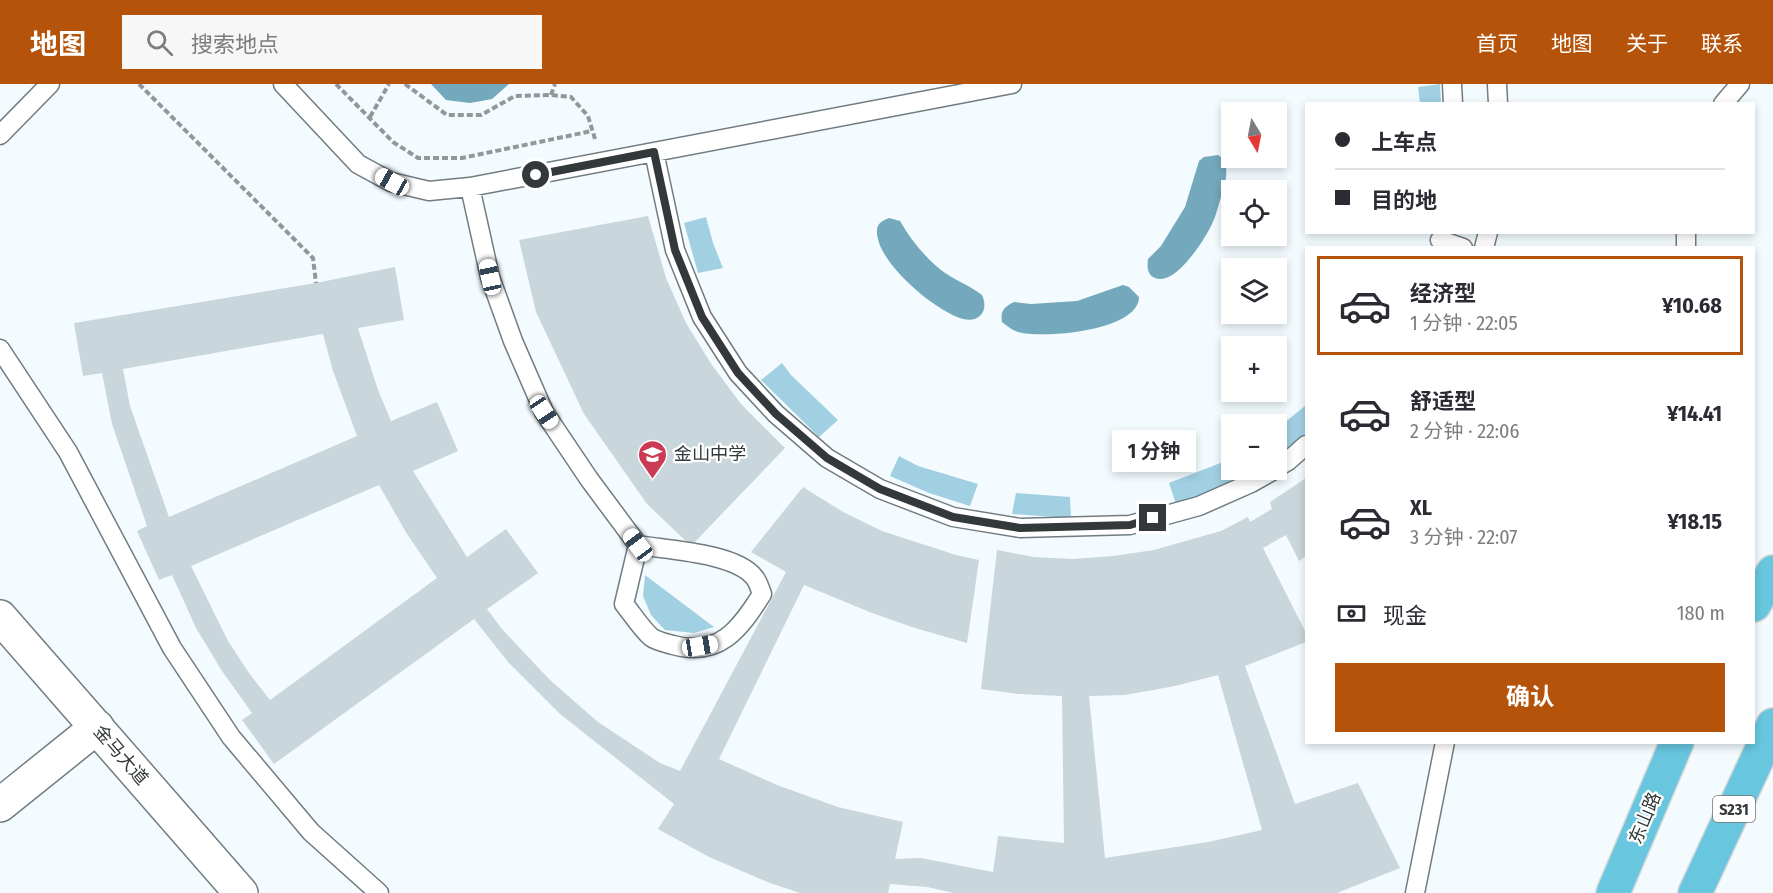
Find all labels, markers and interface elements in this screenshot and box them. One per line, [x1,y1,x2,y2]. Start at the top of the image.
search box [122,15,542,69]
icon: search [143,26,176,59]
text: 地图 [30,28,86,61]
text: 搜索地点 [191,31,279,58]
text: 首页 [1476,31,1518,57]
text: 地图 [1551,31,1593,57]
text: 关于 [1626,31,1668,57]
text: 联系 [1701,31,1743,57]
north arrow [1221,102,1287,168]
map controls [1221,102,1287,480]
text: 上车点 [1371,129,1437,156]
route start [522,161,549,188]
car [372,165,412,199]
button: locate [1221,180,1287,246]
text: 目的地 [1371,187,1437,214]
car [477,258,503,296]
button: layers [1221,258,1287,324]
icon: car [1338,279,1392,333]
text: 经济型 [1410,280,1476,307]
text: ¥10.68 [1662,292,1722,319]
text: 1 分钟 · 22:05 [1410,311,1518,335]
button: + [1221,336,1287,402]
icon: car [1338,387,1392,441]
text: 舒适型 [1410,388,1476,415]
car [526,392,562,432]
text: ¥14.41 [1667,400,1722,427]
button: − [1221,414,1287,480]
text: 2 分钟 · 22:06 [1410,419,1519,443]
callout: 1 分钟 [1111,431,1195,473]
school or university icon: 金山中学 [637,438,669,480]
text: 1 分钟 [1128,439,1180,463]
place label: 金山中学 [674,443,746,465]
text: XL [1410,494,1432,521]
icon: car [1338,495,1392,549]
route end [1139,504,1166,531]
text: ¥18.15 [1667,508,1722,535]
car [620,525,656,565]
text: 3 分钟 · 22:07 [1410,525,1517,549]
icon: cash [1335,597,1368,630]
text: 180 m [1677,601,1725,625]
text: 现金 [1383,602,1427,629]
car [681,634,719,658]
button: 确认 [1335,663,1725,732]
street label: 金马大道 [89,721,153,789]
street label: 东山路 [1624,789,1666,847]
road number: S231 [1713,796,1755,822]

